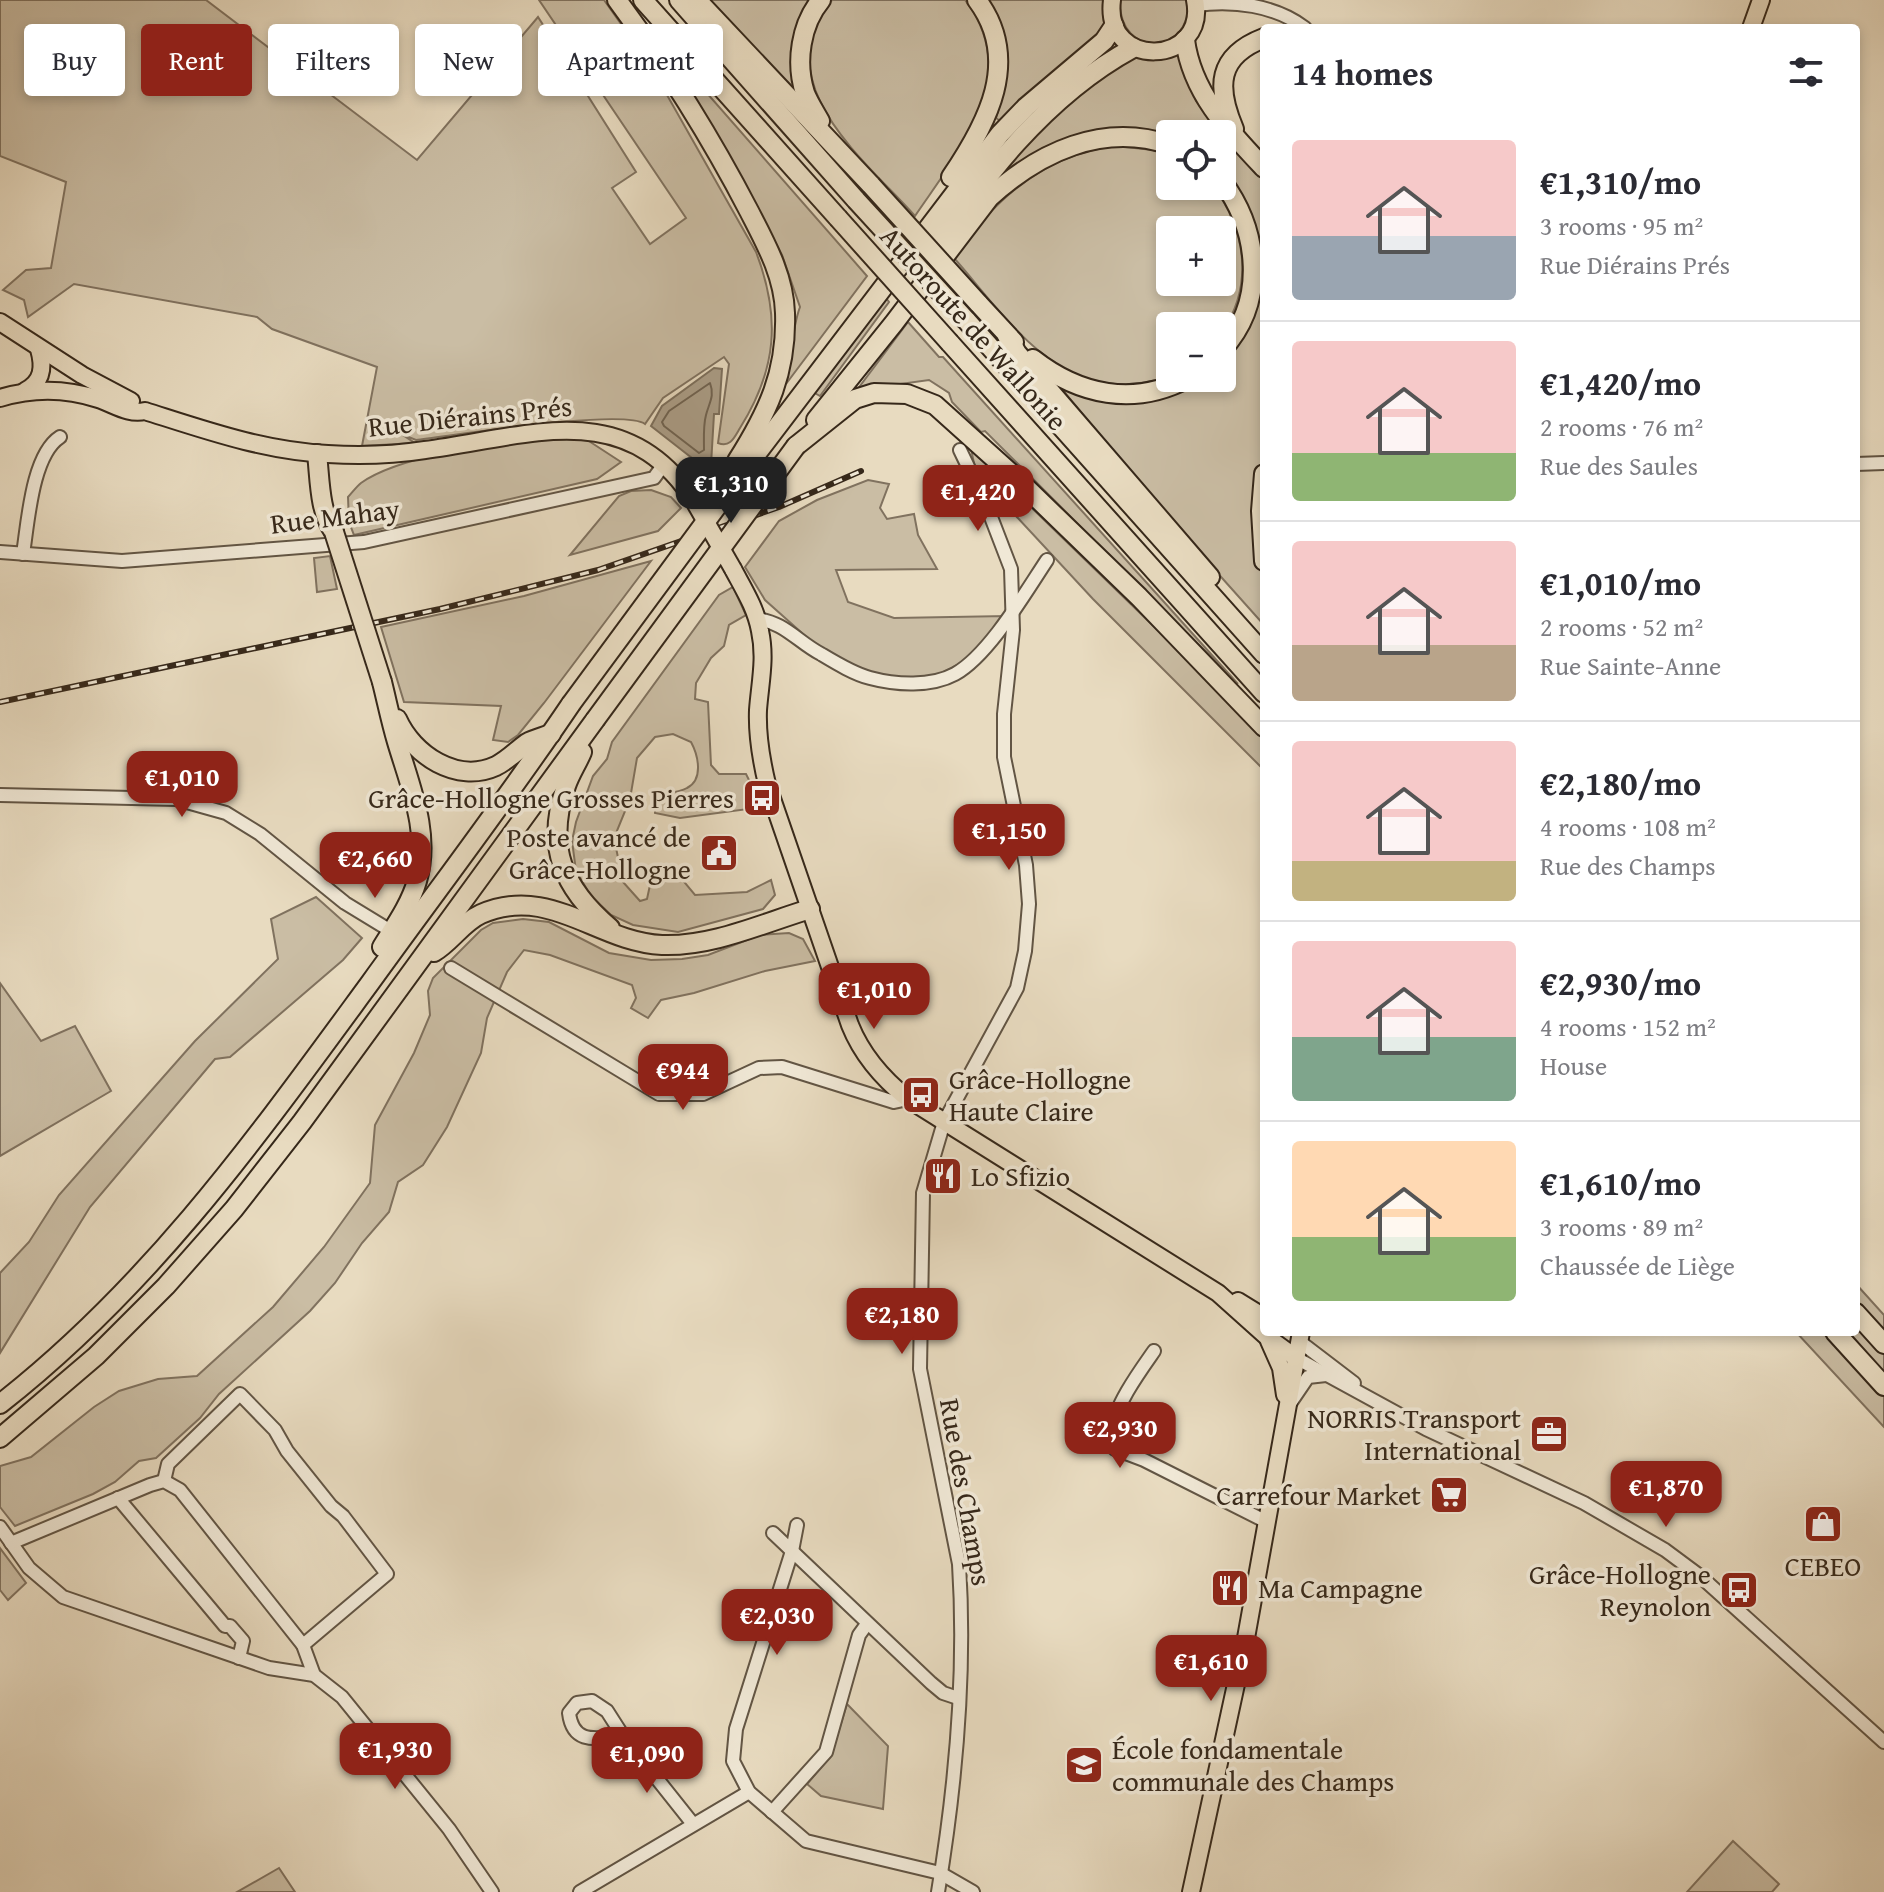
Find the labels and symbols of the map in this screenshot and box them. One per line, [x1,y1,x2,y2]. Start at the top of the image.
street label: Autoroute de Wallonie [871,216,1078,439]
street label: Rue Diérains Prés [366,384,574,447]
pin: €1,310 [666,457,796,525]
pin: €1,420 [913,465,1043,533]
street label: Rue Mahay [268,487,402,544]
pin: €1,010 [117,751,247,819]
place label: Grâce-Hollogne Grosses Pierres [368,777,734,818]
bus stop icon: Grâce-Hollogne Grosses Pierres [741,777,783,819]
pin: €1,150 [944,804,1074,872]
place label: Poste avancé de Grâce-Hollogne [506,816,691,889]
pin: €2,660 [310,832,440,900]
public building icon: Poste avancé de Grâce-Hollogne [698,832,740,874]
pin: €1,010 [809,963,939,1031]
pin: €944 [636,1044,730,1112]
place label: Grâce-Hollogne Haute Claire [949,1058,1131,1131]
bus stop icon: Grâce-Hollogne Haute Claire [900,1074,942,1116]
restaurant icon: Lo Sfizio [922,1155,964,1197]
place label: Lo Sfizio [971,1155,1070,1196]
pin: €2,180 [837,1288,967,1356]
street label: Rue des Champs [930,1395,1003,1589]
place label: NORRIS Transport International [1307,1397,1521,1470]
pin: €2,930 [1055,1402,1185,1470]
office icon: NORRIS Transport International [1528,1413,1570,1455]
pin: €1,870 [1601,1461,1731,1529]
place label: Carrefour Market [1216,1474,1421,1515]
supermarket icon: Carrefour Market [1428,1474,1470,1516]
shop icon: CEBEO [1802,1503,1844,1545]
place label: CEBEO [1785,1545,1861,1586]
place label: Grâce-Hollogne Reynolon [1529,1553,1711,1626]
restaurant icon: Ma Campagne [1209,1567,1251,1609]
place label: Ma Campagne [1258,1567,1423,1608]
bus stop icon: Grâce-Hollogne Reynolon [1718,1569,1760,1611]
pin: €2,030 [712,1589,842,1657]
pin: €1,610 [1146,1635,1276,1703]
pin: €1,930 [330,1723,460,1791]
pin: €1,090 [582,1727,712,1795]
place label: École fondamentale communale des Champs [1112,1728,1394,1801]
school or university icon: École fondamentale communale des Champs [1063,1744,1105,1786]

